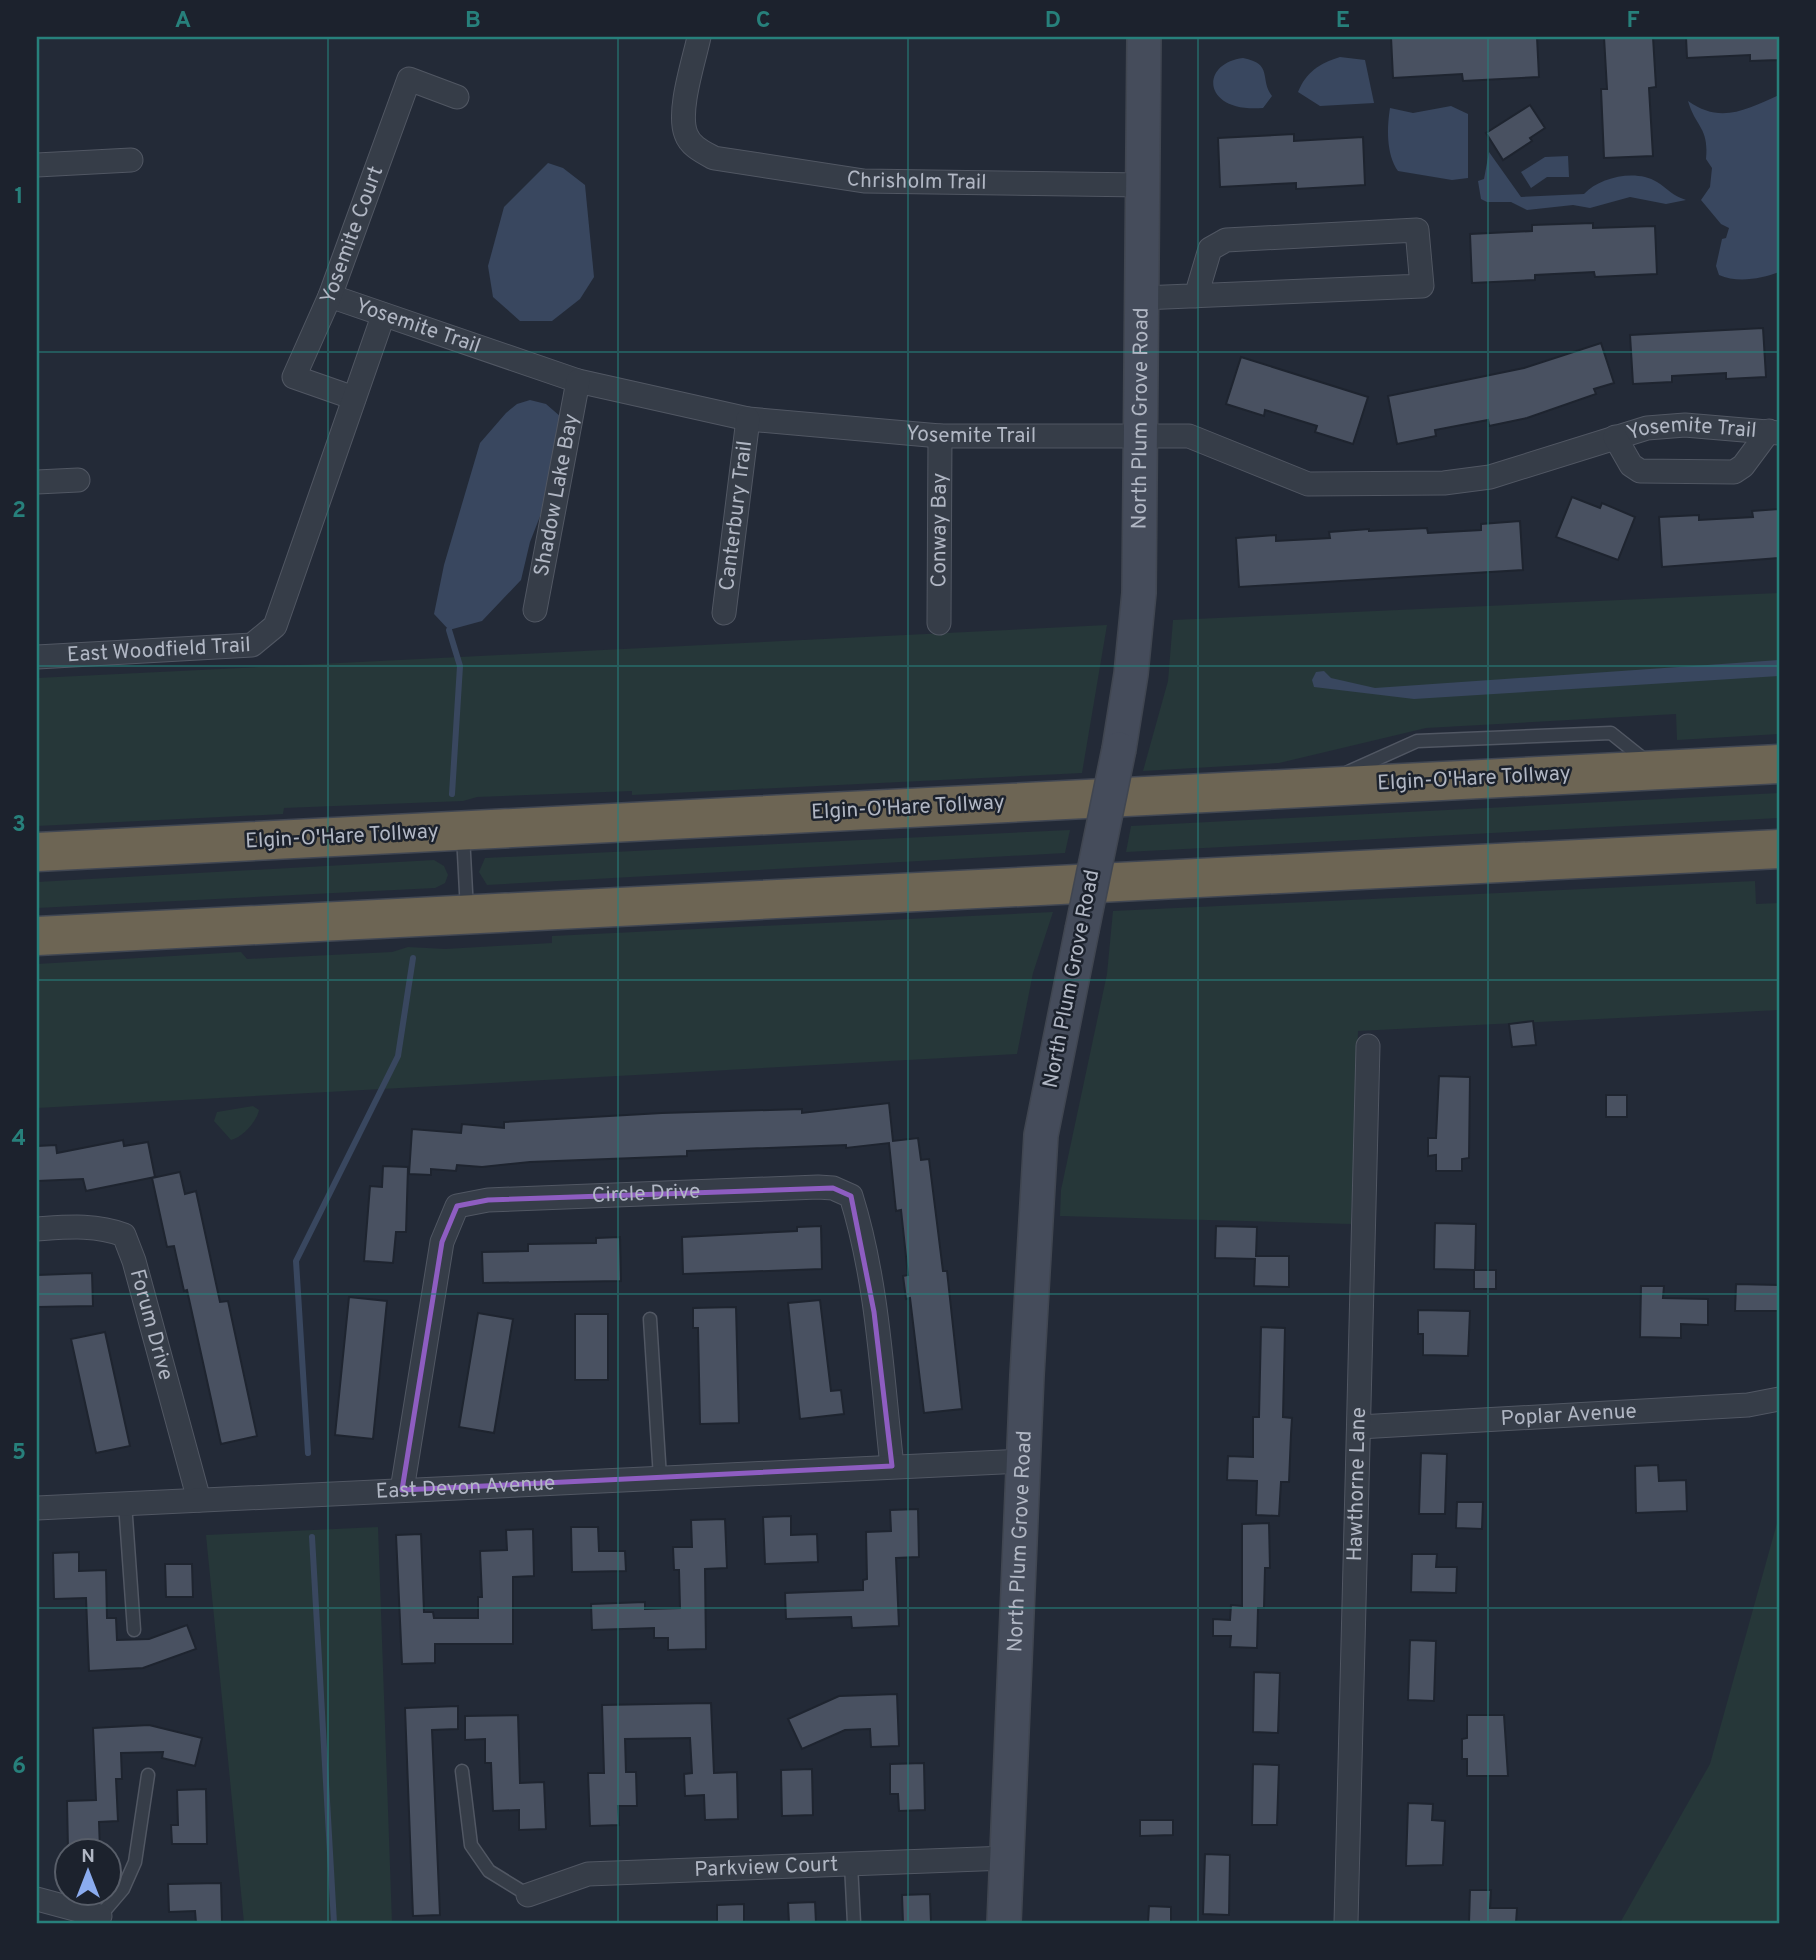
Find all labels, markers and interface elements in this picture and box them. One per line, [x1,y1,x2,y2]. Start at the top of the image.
text: A [175,7,191,36]
text: B [465,7,481,36]
text: C [756,7,770,36]
text: D [1045,7,1061,36]
text: E [1336,7,1350,36]
text: F [1626,7,1640,36]
street label: Yosemite Court [315,162,390,309]
street label: Chrisholm Trail [845,165,987,196]
text: 1 [14,183,24,212]
street label: Yosemite Trail [352,292,484,360]
street label: North Plum Grove Road [1126,307,1155,530]
street label: Yosemite Trail [1623,411,1758,447]
street label: Shadow Lake Bay [528,412,585,579]
street label: Yosemite Trail [905,420,1036,450]
street label: Canterbury Trail [713,439,759,592]
street label: Conway Bay [926,472,953,588]
text: 2 [12,497,26,526]
street label: East Woodfield Trail [66,632,251,669]
street label: Elgin-O'Hare Tollway [1377,760,1571,798]
street label: Elgin-O'Hare Tollway [811,789,1005,827]
text: 3 [12,811,26,840]
street label: Elgin-O'Hare Tollway [245,818,439,856]
street label: North Plum Grove Road [1038,868,1106,1090]
text: 4 [12,1125,26,1154]
street label: Circle Drive [591,1178,701,1209]
street label: Forum Drive [123,1266,179,1384]
street label: Poplar Avenue [1500,1398,1637,1432]
street label: Hawthorne Lane [1342,1407,1372,1562]
street label: North Plum Grove Road [1002,1430,1038,1653]
text: 5 [12,1439,26,1468]
street label: East Devon Avenue [375,1470,556,1505]
text: 6 [12,1753,26,1782]
north arrow [52,1838,122,1908]
text: N [81,1845,95,1869]
street label: Parkview Court [694,1851,839,1883]

